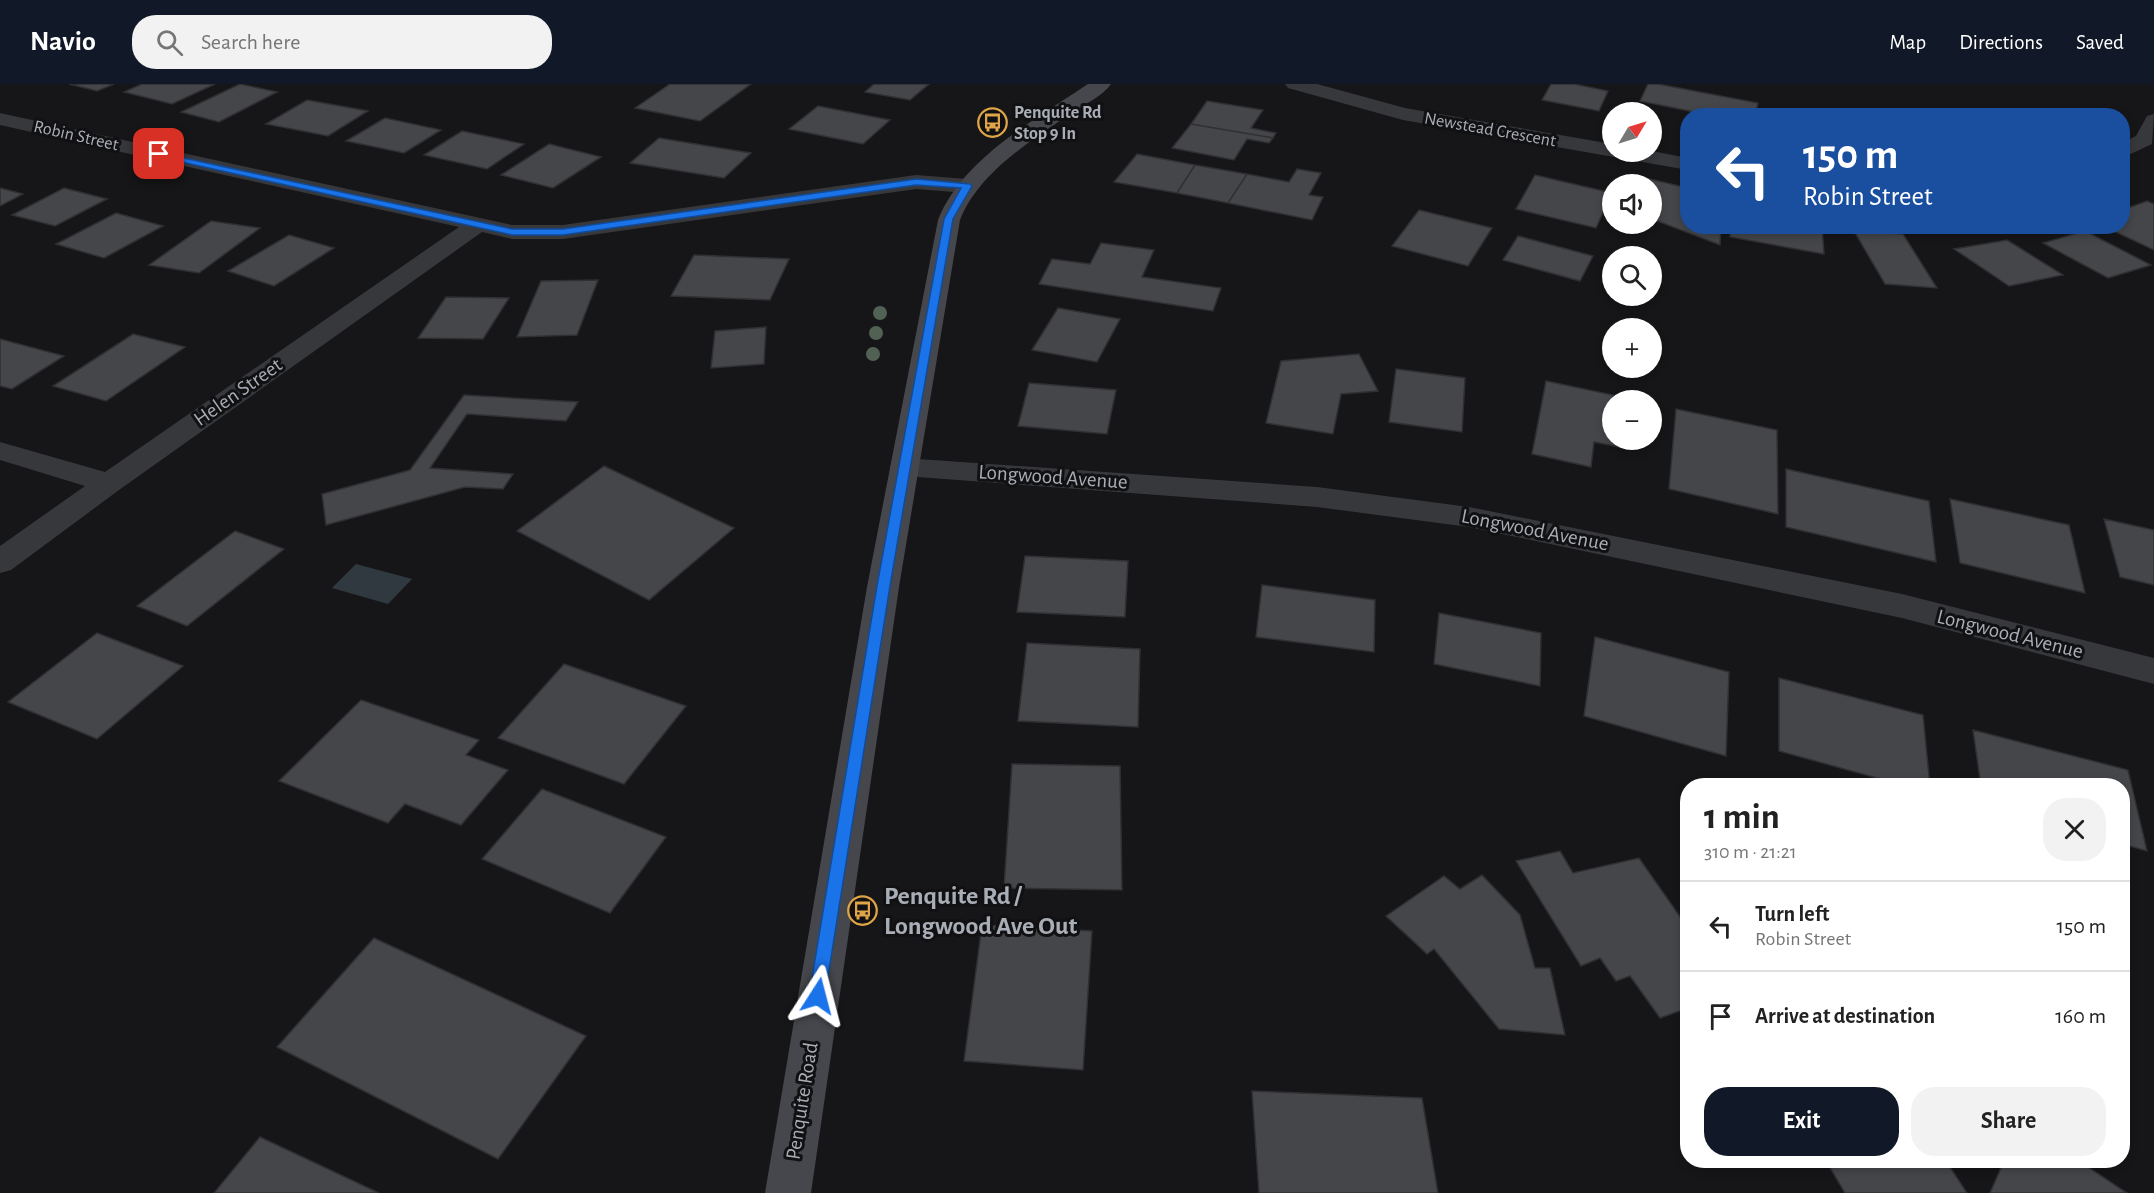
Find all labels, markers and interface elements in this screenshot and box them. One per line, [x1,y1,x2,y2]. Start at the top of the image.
search box [132,15,552,69]
icon: search [153,26,186,59]
text: Navio [30,28,96,56]
text: Search here [201,31,300,53]
text: Map [1890,32,1926,53]
text: Directions [1959,32,2043,53]
text: Saved [2076,32,2124,53]
north arrow [1602,102,1662,162]
map controls [1602,102,1662,450]
place label: Penquite Rd Stop 9 In [1014,104,1102,143]
bus stop icon: Penquite Rd Stop 9 In [977,107,1009,139]
street label: Newstead Crescent [1423,110,1558,150]
street label: Robin Street [32,118,120,155]
pin [133,128,184,179]
icon: left [1704,132,1782,210]
text: 150 m [1803,134,1898,176]
icon: arrive [142,137,175,170]
button: sound [1602,174,1662,234]
text: Robin Street [1803,183,1933,210]
button: search [1602,246,1662,306]
button: + [1602,318,1662,378]
street label: Helen Street [190,354,286,430]
button: − [1602,390,1662,450]
street label: Longwood Avenue [978,461,1128,493]
street label: Longwood Avenue [1460,505,1610,555]
street label: Longwood Avenue [1935,606,2085,662]
button: close [2043,798,2106,861]
text: 1 min [1704,799,1780,835]
text: 310 m · 21:21 [1704,842,1797,862]
place label: Penquite Rd / Longwood Ave Out [884,883,1078,939]
bus stop icon: Penquite Rd / Longwood Ave Out [847,895,879,927]
text: Turn left [1755,903,1829,925]
icon: left [1704,910,1737,943]
text: 150 m [2056,915,2106,937]
text: Robin Street [1755,929,1851,949]
position arrow [786,964,850,1028]
icon: arrive [1704,1000,1737,1033]
text: Arrive at destination [1755,1005,1935,1027]
text: 160 m [2055,1005,2106,1027]
street label: Penquite Road [782,1041,822,1161]
button: Exit [1704,1087,1899,1156]
button: Share [1911,1087,2106,1156]

